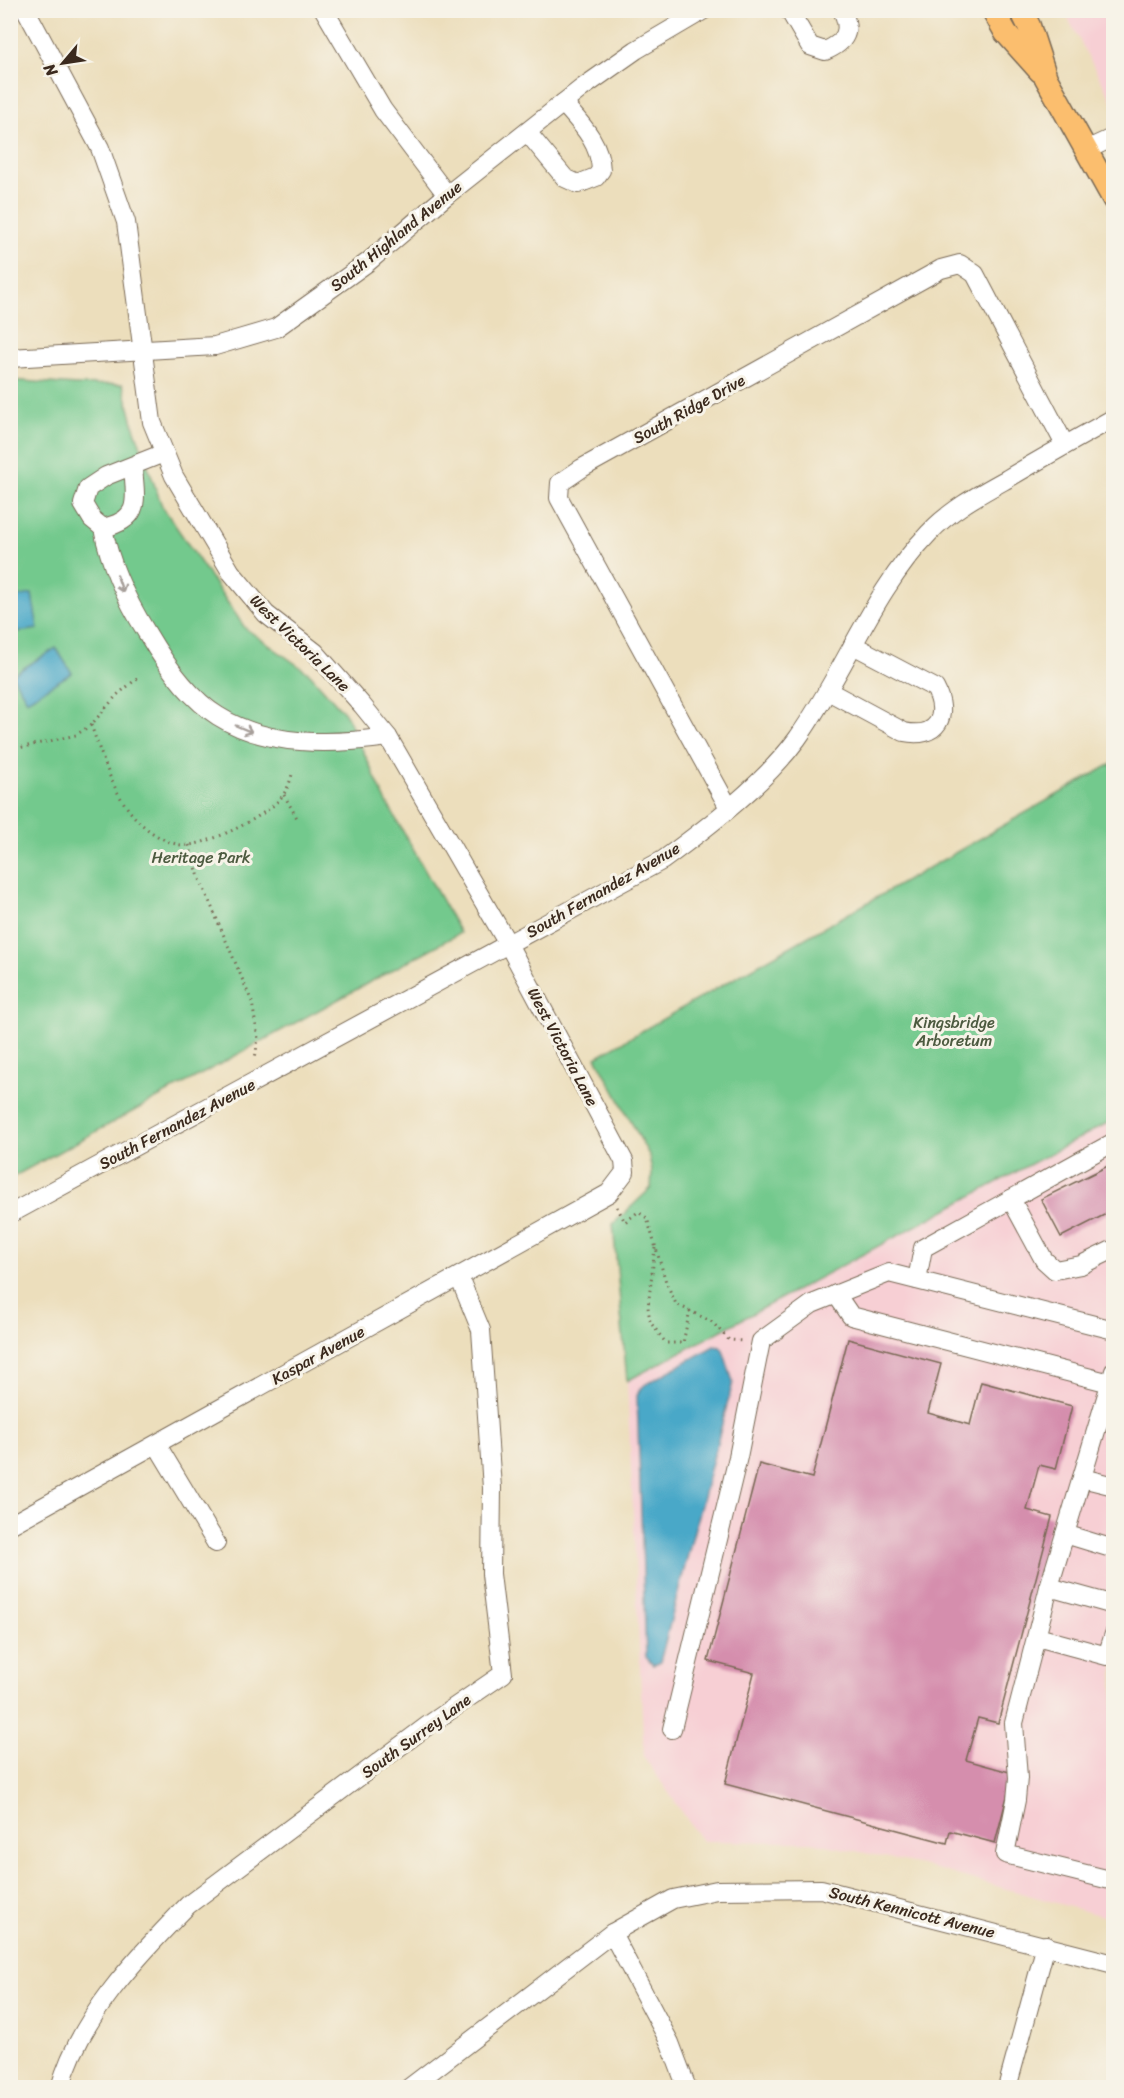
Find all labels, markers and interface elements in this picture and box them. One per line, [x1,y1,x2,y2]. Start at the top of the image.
north arrow [33,33,93,93]
text: N [35,57,66,83]
street label: South Highland Avenue [323,173,469,299]
street label: South Ridge Drive [627,366,751,452]
one-way arrow [116,574,127,593]
street label: West Victoria Lane [243,587,357,699]
one-way arrow [234,723,252,735]
street label: South Fernandez Avenue [520,834,686,946]
park label: Heritage Park [152,843,251,872]
street label: West Victoria Lane [519,982,607,1112]
park label: Kingsbridge Arboretum [913,1008,995,1055]
street label: South Fernandez Avenue [93,1070,261,1178]
street label: Kaspar Avenue [266,1317,370,1393]
street label: South Surrey Lane [355,1686,478,1786]
street label: South Kennicott Avenue [826,1877,998,1947]

